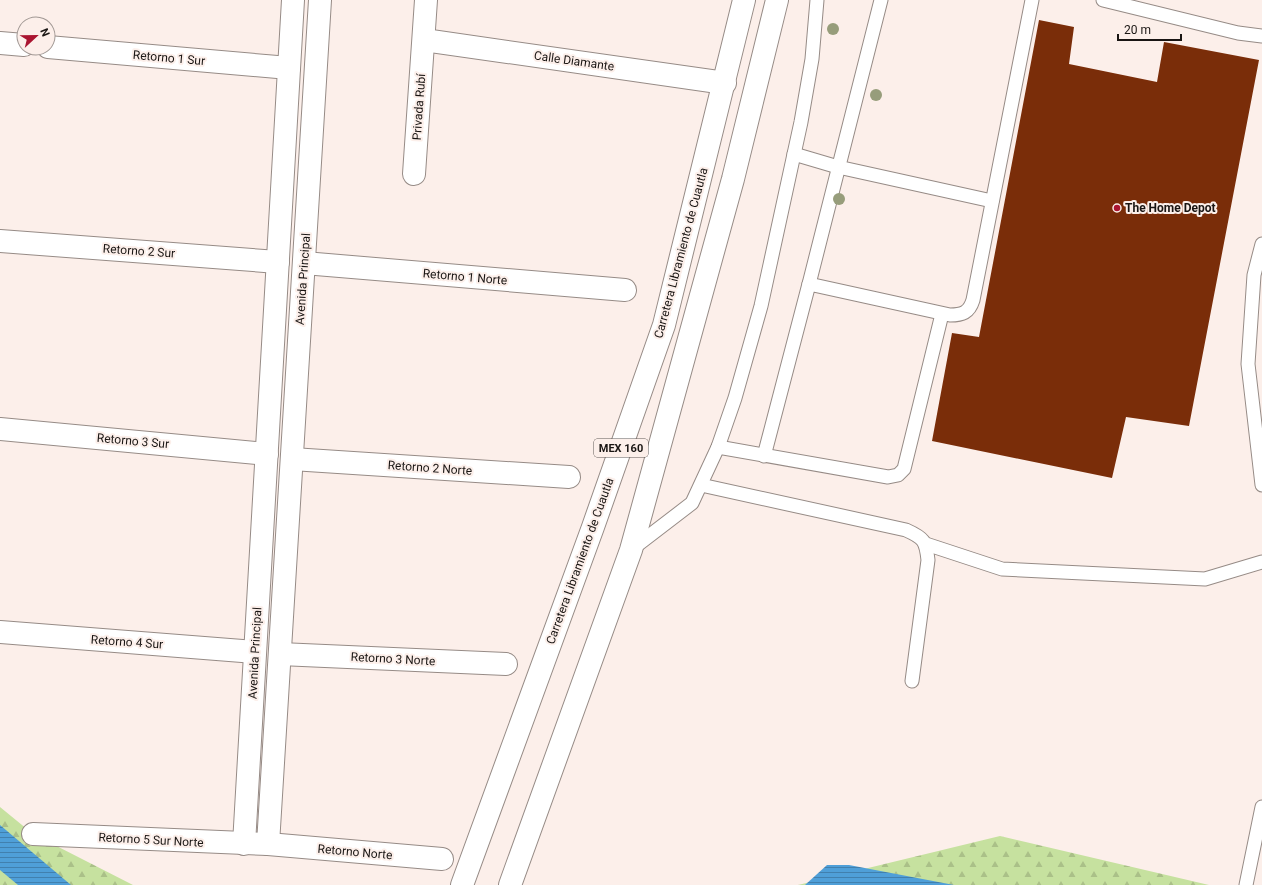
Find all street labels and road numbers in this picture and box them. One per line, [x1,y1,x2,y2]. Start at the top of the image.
street label: Retorno 1 Sur [132,48,206,68]
street label: Calle Diamante [533,48,615,74]
street label: Privada Rubí [410,72,428,141]
street label: Carretera Libramiento de Cuautla [651,166,711,340]
street label: Avenida Principal [293,233,313,325]
street label: Retorno 2 Sur [102,241,176,261]
street label: Retorno 1 Norte [422,266,508,288]
street label: Retorno 3 Sur [96,431,170,451]
road number: MEX 160 [594,439,648,457]
street label: Retorno 2 Norte [387,458,473,478]
street label: Carretera Libramiento de Cuautla [543,476,617,646]
street label: Avenida Principal [246,607,264,699]
street label: Retorno 4 Sur [90,632,164,652]
street label: Retorno 3 Norte [350,650,436,668]
street label: Retorno 5 Sur Norte [98,830,204,850]
street label: Retorno Norte [317,842,393,862]

